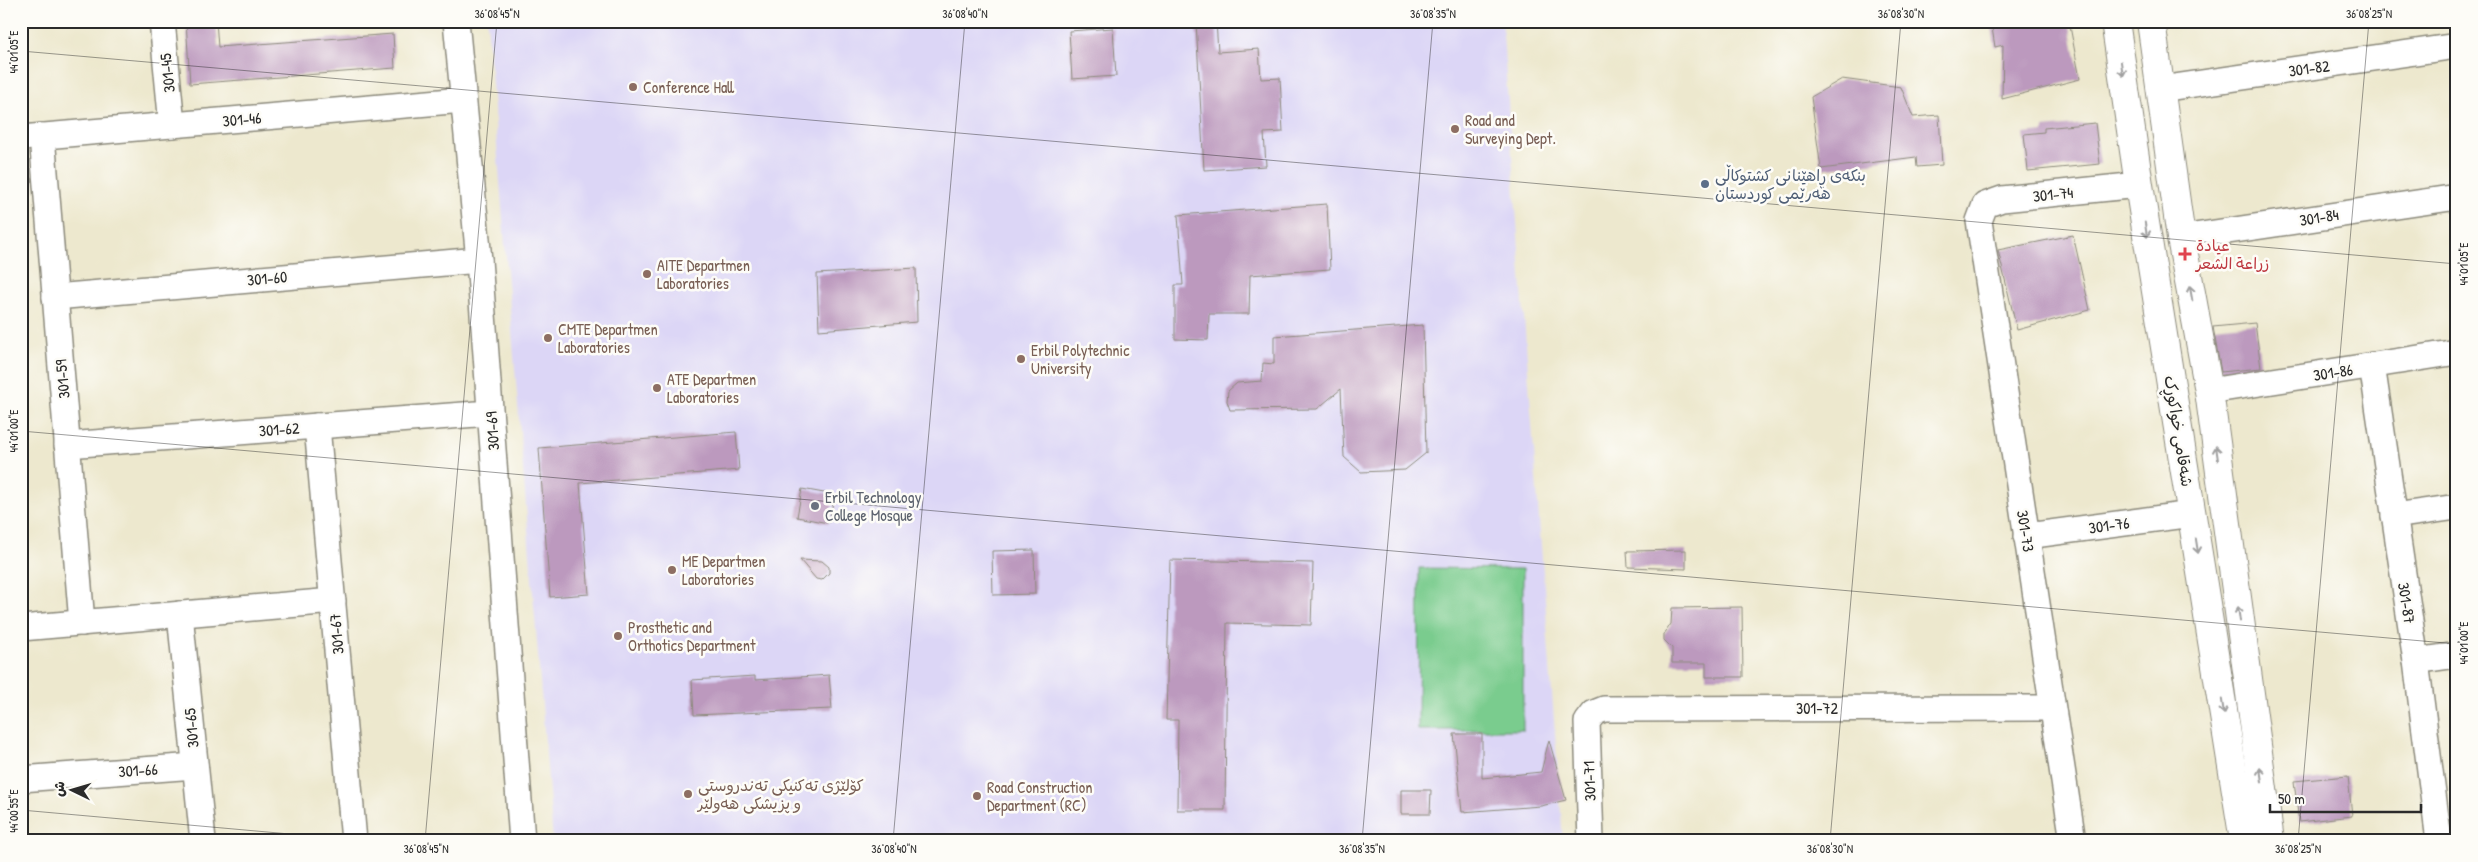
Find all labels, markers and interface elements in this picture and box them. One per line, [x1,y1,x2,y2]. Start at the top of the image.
text: 36°08'45"N [474,5,520,22]
text: 36°08'40"N [942,5,988,22]
text: 36°08'35"N [1410,5,1456,22]
text: 36°08'30"N [1878,5,1924,22]
text: 36°08'25"N [2346,5,2392,22]
text: 44°01'05"E [5,30,22,73]
street label: 301-45 [154,52,180,94]
street label: 301-82 [2287,54,2331,82]
one-way arrow [2117,61,2127,77]
place label: Conference Hall [643,76,734,98]
marker: Conference Hall [627,81,639,93]
street label: 301-46 [222,106,262,132]
place label: Road and Surveying Dept. [1465,109,1556,149]
marker: Road and Surveying Dept. [1449,123,1461,135]
place label: بنکەی ڕاهێنانی کشتوکاڵی هەرێمی کوردستان [1715,164,1866,204]
marker: بنکەی ڕاهێنانی کشتوکاڵی هەرێمی کوردستان [1699,178,1711,190]
street label: 301-74 [2032,181,2074,207]
street label: 301-84 [2298,203,2340,231]
one-way arrow [2142,222,2152,238]
place label: عيادة زراعة الشعر [2194,234,2269,274]
text: 44°01'05"E [2455,242,2472,285]
marker: عيادة زراعة الشعر [2178,247,2192,261]
place label: AITE Departmen Laboratories [657,254,750,294]
street label: 301-60 [246,265,288,291]
marker: AITE Departmen Laboratories [641,268,653,280]
one-way arrow [2186,285,2196,301]
place label: CMTE Departmen Laboratories [558,318,658,358]
marker: CMTE Departmen Laboratories [542,332,554,344]
place label: Erbil Polytechnic University [1031,339,1130,379]
marker: Erbil Polytechnic University [1015,353,1027,365]
street label: 301-59 [49,358,75,400]
street label: 301-86 [2312,358,2354,386]
place label: ATE Departmen Laboratories [667,368,756,408]
street label: شەقامی خواکوڕک [2155,374,2199,489]
marker: ATE Departmen Laboratories [651,382,663,394]
text: 44°01'00"E [5,409,22,453]
street label: 301-69 [480,411,504,451]
street label: 301-62 [258,417,300,441]
one-way arrow [2212,445,2222,461]
place label: Erbil Technology College Mosque [825,486,922,526]
marker: Erbil Technology College Mosque [809,500,821,512]
street label: 301-73 [2012,509,2040,553]
street label: 301-76 [2087,511,2131,539]
one-way arrow [2193,538,2203,554]
place label: ME Departmen Laboratories [682,550,766,590]
marker: ME Departmen Laboratories [666,564,678,576]
street label: 301-87 [2393,581,2421,625]
one-way arrow [2234,606,2244,622]
street label: 301-67 [323,613,349,655]
place label: Prosthetic and Orthotics Department [628,616,756,656]
text: 44°01'00"E [2455,621,2472,665]
marker: Prosthetic and Orthotics Department [612,630,624,642]
street label: 301-72 [1796,697,1839,719]
one-way arrow [2219,698,2229,714]
street label: 301-65 [178,707,204,749]
street label: 301-66 [118,758,158,782]
street label: 301-71 [1577,760,1601,802]
north arrow [48,764,98,814]
one-way arrow [2256,767,2266,783]
place label: کۆلێژی تەکنیکی تەندروستی و پزیشکی هەولێر [696,774,864,814]
place label: Road Construction Department (RC) [987,776,1093,816]
text: ش [48,780,69,797]
scale bar [2270,782,2422,814]
marker: کۆلێژی تەکنیکی تەندروستی و پزیشکی هەولێر [682,788,694,800]
text: 50 m [2278,788,2305,809]
text: 44°00'55"E [5,789,22,833]
marker: Road Construction Department (RC) [971,790,983,802]
text: 36°08'45"N [403,840,449,857]
text: 36°08'40"N [871,840,917,857]
text: 36°08'35"N [1339,840,1385,857]
text: 36°08'30"N [1807,840,1853,857]
text: 36°08'25"N [2275,840,2321,857]

